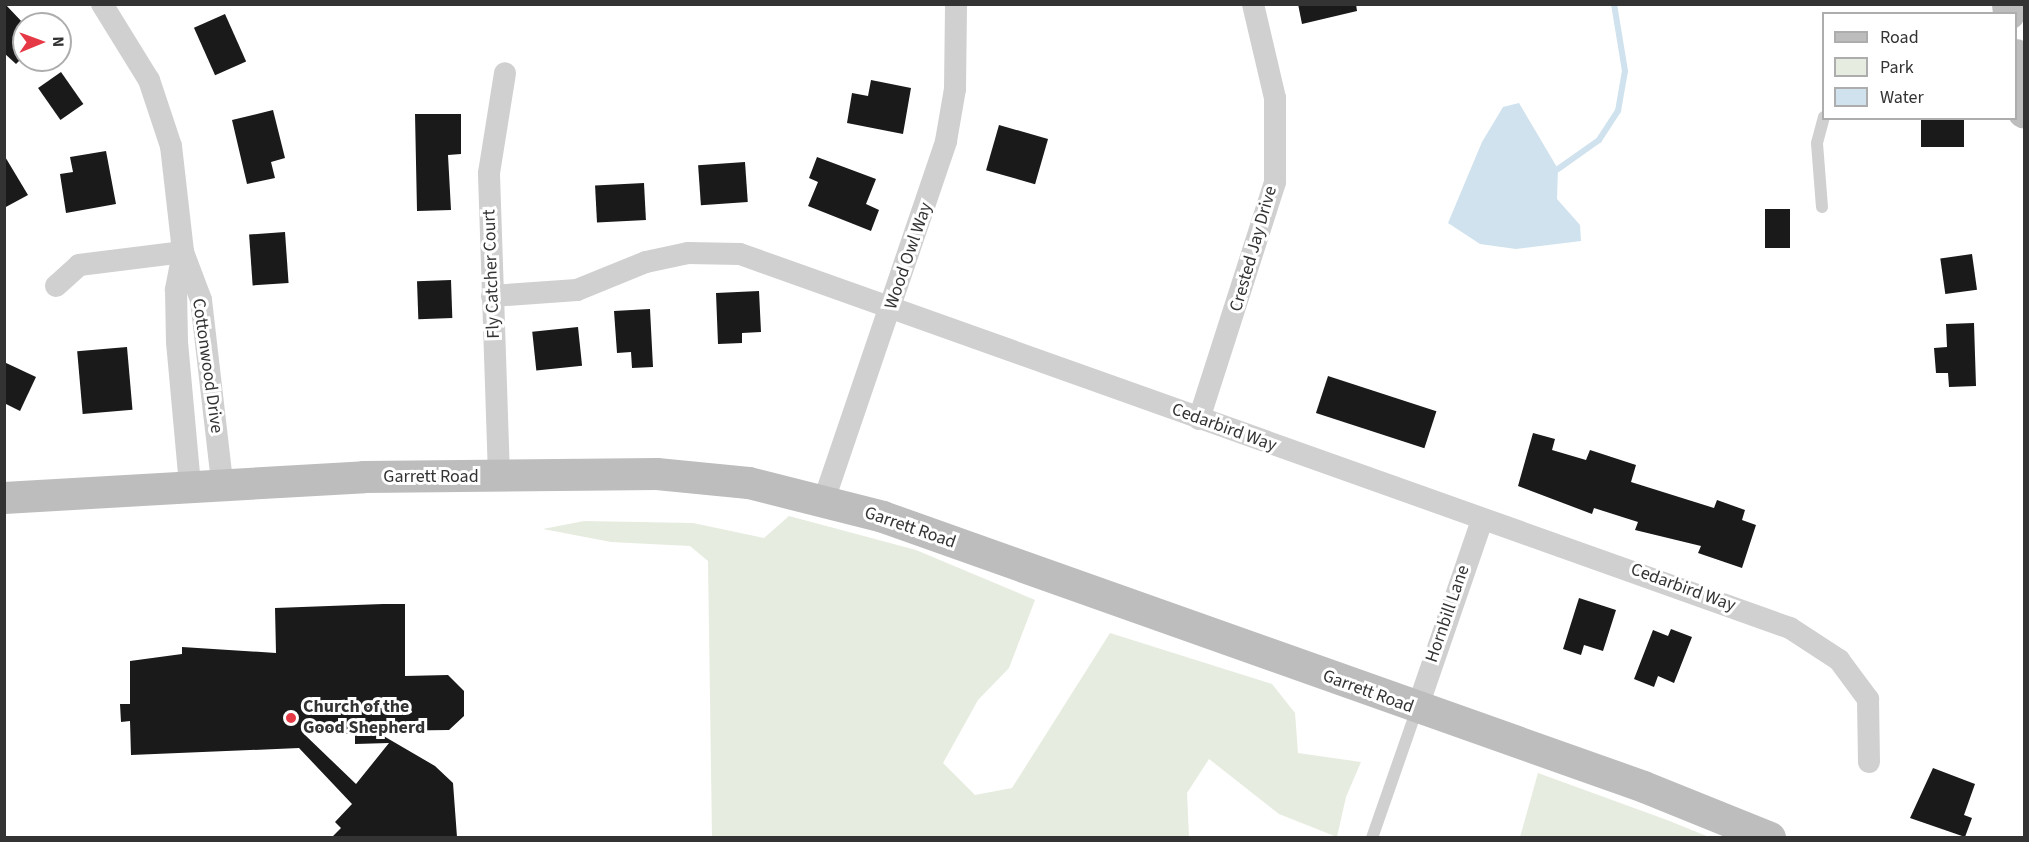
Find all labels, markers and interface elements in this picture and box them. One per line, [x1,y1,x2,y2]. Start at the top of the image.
north arrow [12,12,72,72]
legend [1822,12,2017,120]
text: Road [1880,25,1919,50]
text: N [47,36,69,47]
text: Park [1880,55,1914,80]
text: Water [1880,85,1924,110]
street label: Crested Jay Drive [1226,184,1282,314]
street label: Wood Owl Way [881,200,937,312]
street label: Fly Catcher Court [479,209,505,339]
street label: Cottonwood Drive [187,297,227,435]
street label: Cedarbird Way [1169,399,1279,457]
street label: Garrett Road [383,466,479,488]
street label: Garrett Road [861,502,959,554]
street label: Cedarbird Way [1628,559,1738,617]
street label: Hornbill Lane [1421,563,1475,665]
street label: Garrett Road [1320,666,1416,718]
place label: Church of the Good Shepherd [303,697,425,740]
marker: Church of the Good Shepherd [284,711,298,725]

